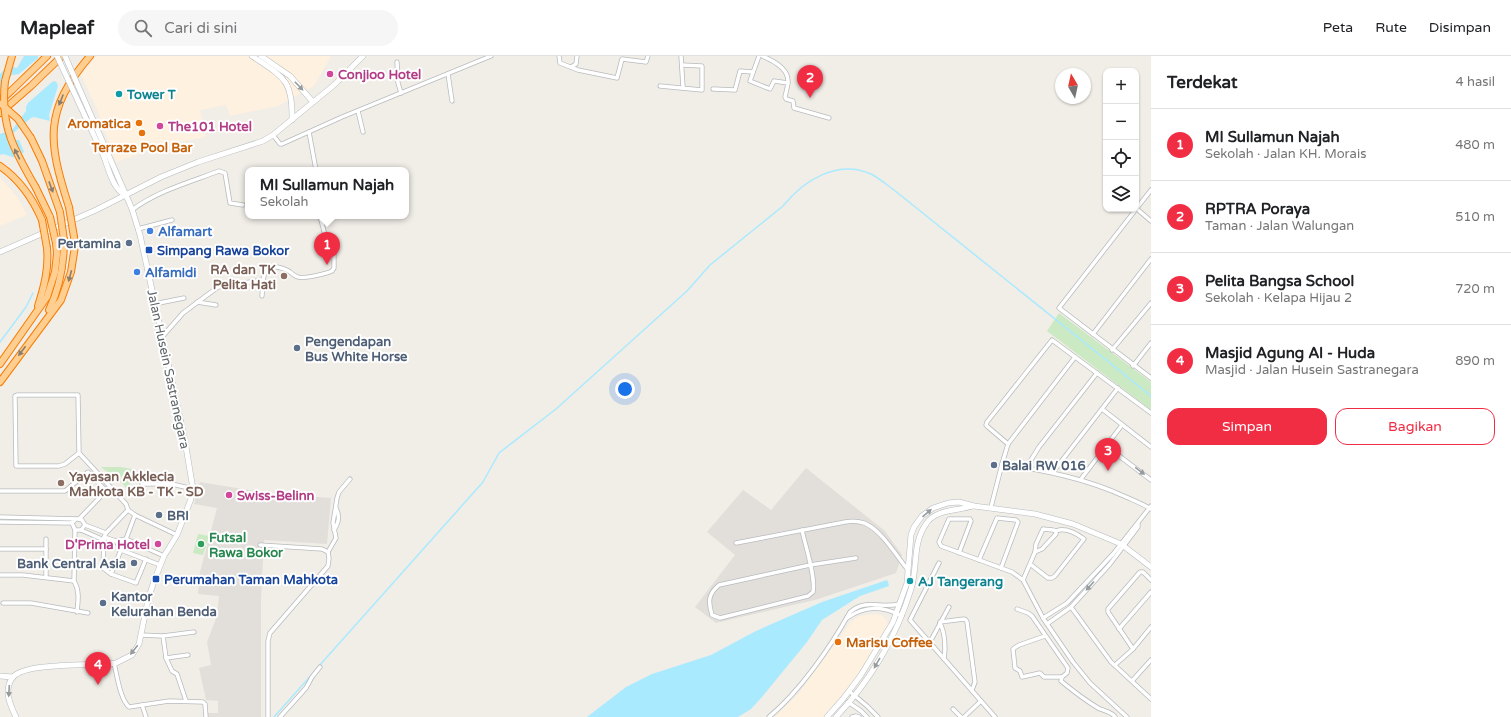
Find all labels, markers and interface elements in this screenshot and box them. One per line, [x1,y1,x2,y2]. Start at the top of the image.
search box [118,10,398,46]
text: Mapleaf [20,17,94,39]
icon: search [132,17,154,39]
text: Cari di sini [164,19,237,37]
text: Peta [1323,19,1353,36]
text: Rute [1375,19,1407,36]
text: Disimpan [1429,19,1491,36]
pin: 2 [797,65,823,98]
place label: Conjioo Hotel [338,67,421,83]
north arrow [1055,68,1091,104]
map controls [1103,68,1139,212]
button: + [1103,68,1139,104]
marker: Conjioo Hotel [325,69,335,79]
text: Terdekat [1167,72,1237,93]
text: 4 hasil [1456,74,1495,90]
one-way arrow [294,81,304,91]
place label: Tower T [126,87,177,103]
marker: Tower T [114,89,124,99]
one-way arrow [57,94,63,106]
button: − [1103,104,1139,140]
place label: Aromatica [67,116,131,132]
marker: Aromatica [134,118,144,128]
place label: The101 Hotel [167,119,252,135]
marker: The101 Hotel [155,121,165,131]
marker: Terraze Pool Bar [137,128,147,138]
text: MI Sullamun Najah [1205,128,1340,146]
text: 1 [1176,137,1184,153]
text: 480 m [1455,137,1495,153]
place label: Terraze Pool Bar [90,140,194,156]
button: locate [1103,140,1139,176]
text: Sekolah · Jalan KH. Morais [1205,146,1366,162]
one-way arrow [14,148,20,160]
popup [245,167,409,219]
text: MI Sullamun Najah [260,176,394,194]
button: layers [1103,176,1139,212]
one-way arrow [49,181,55,193]
text: Sekolah [260,194,308,210]
text: RPTRA Poraya [1205,200,1310,218]
text: 2 [1176,209,1184,225]
text: 510 m [1455,209,1495,225]
text: Taman · Jalan Walungan [1205,218,1354,234]
place label: Alfamart [158,224,212,240]
marker: Alfamart [145,226,155,236]
pin: 1 [314,232,340,265]
place label: Pertamina [57,236,121,252]
marker: Pertamina [124,238,134,248]
place label: Simpang Rawa Bokor [157,243,290,259]
marker: Simpang Rawa Bokor [144,245,154,255]
place label: RA dan TK Pelita Hati [210,262,276,293]
place label: Alfamidi [145,265,197,281]
marker: Alfamidi [132,267,142,277]
one-way arrow [67,270,73,282]
marker: RA dan TK Pelita Hati [279,271,289,281]
text: Pelita Bangsa School [1205,272,1354,290]
text: 3 [1176,281,1184,297]
text: 720 m [1455,281,1495,297]
street label: Jalan Husein Sastranegara [143,288,193,450]
text: Sekolah · Kelapa Hijau 2 [1205,290,1352,306]
place label: Pengendapan Bus White Horse [305,334,408,365]
marker: Pengendapan Bus White Horse [292,343,302,353]
text: Masjid Agung Al - Huda [1205,344,1375,362]
one-way arrow [18,346,26,357]
text: 4 [1176,353,1184,369]
text: 890 m [1455,353,1495,369]
text: Masjid · Jalan Husein Sastranegara [1205,362,1419,378]
your location [615,379,635,399]
button: Simpan [1167,408,1327,445]
button: Bagikan [1335,408,1495,445]
pin: 3 [1095,438,1121,471]
place label: Balai RW 016 [1002,458,1086,474]
marker: Balai RW 016 [989,460,999,470]
one-way arrow [1134,467,1145,475]
place label: Yayasan Akklecia Mahkota KB - TK - SD [69,469,204,500]
marker: Yayasan Akklecia Mahkota KB - TK - SD [56,478,66,488]
place label: Swiss-Belinn [237,488,315,504]
marker: Swiss-Belinn [224,490,234,500]
place label: BRI [167,508,189,524]
one-way arrow [921,508,932,517]
marker: BRI [154,510,164,520]
place label: Futsal Rawa Bokor [209,530,284,561]
place label: D'Prima Hotel [65,537,150,553]
marker: D'Prima Hotel [153,539,163,549]
marker: Futsal Rawa Bokor [196,539,206,549]
place label: Bank Central Asia [17,556,126,572]
marker: Bank Central Asia [129,558,139,568]
place label: Perumahan Taman Mahkota [164,572,338,588]
marker: Perumahan Taman Mahkota [151,574,161,584]
place label: AJ Tangerang [918,574,1003,590]
marker: AJ Tangerang [905,576,915,586]
one-way arrow [1086,581,1095,591]
place label: Kantor Kelurahan Benda [111,589,217,620]
marker: Kantor Kelurahan Benda [98,598,108,608]
place label: Marisu Coffee [846,635,933,651]
marker: Marisu Coffee [833,637,843,647]
one-way arrow [130,645,139,656]
pin: 4 [85,652,111,685]
one-way arrow [874,657,881,669]
one-way arrow [5,685,12,698]

